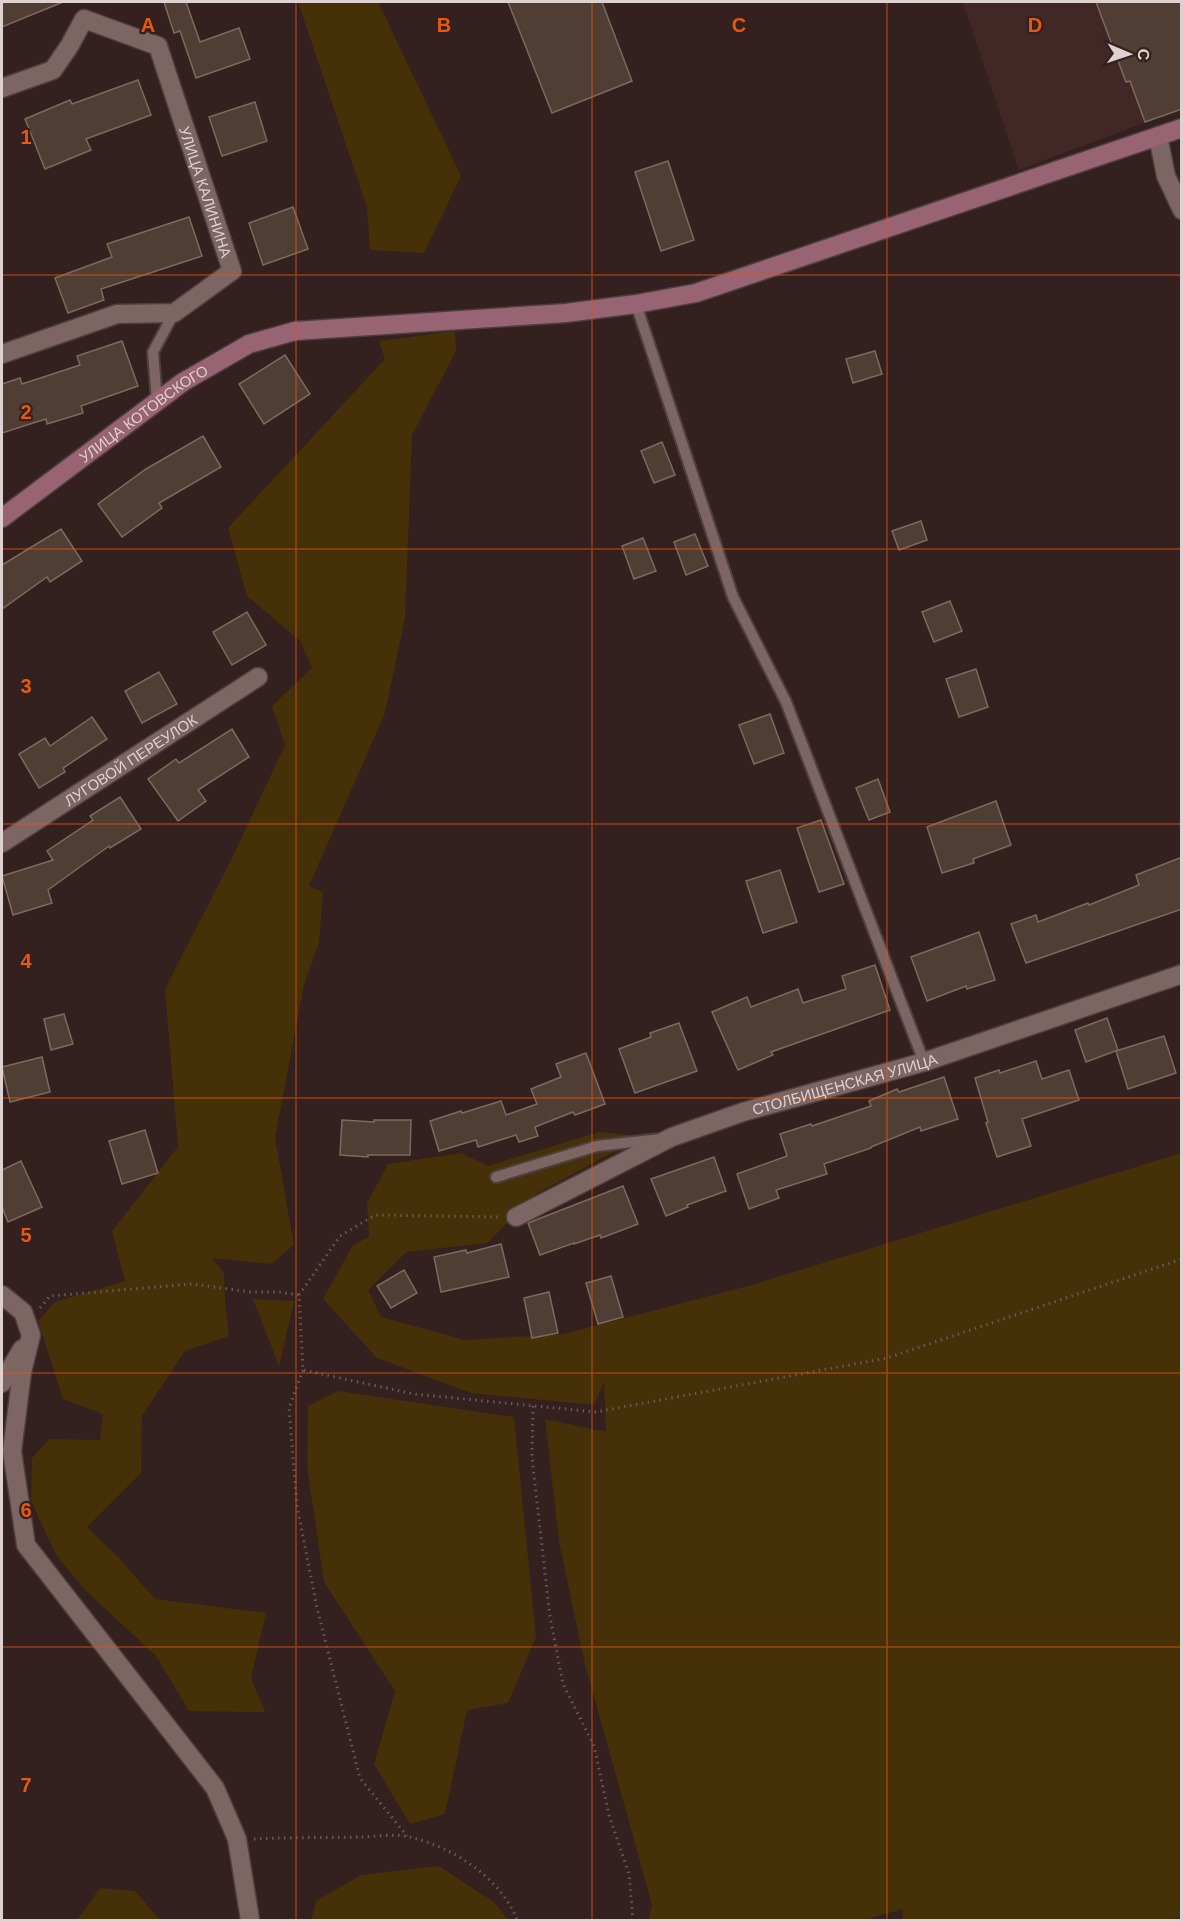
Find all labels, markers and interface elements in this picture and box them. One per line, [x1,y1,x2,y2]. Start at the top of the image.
text: A [141,14,155,36]
text: B [437,14,451,36]
text: C [732,14,746,36]
text: D [1028,14,1042,36]
north arrow [1099,24,1159,84]
text: С [1135,48,1152,61]
street label: УЛИЦА КАЛИНИНА [176,124,235,260]
text: 1 [20,126,32,148]
street label: УЛИЦА КОТОВСКОГО [76,361,211,466]
text: 2 [20,401,32,423]
text: 3 [20,675,32,697]
street label: ЛУГОВОЙ ПЕРЕУЛОК [61,710,200,809]
text: 4 [20,950,32,972]
street label: СТОЛБИЩЕНСКАЯ УЛИЦА [750,1050,939,1118]
text: 5 [20,1224,32,1246]
text: 6 [20,1499,32,1521]
text: 7 [20,1774,32,1796]

